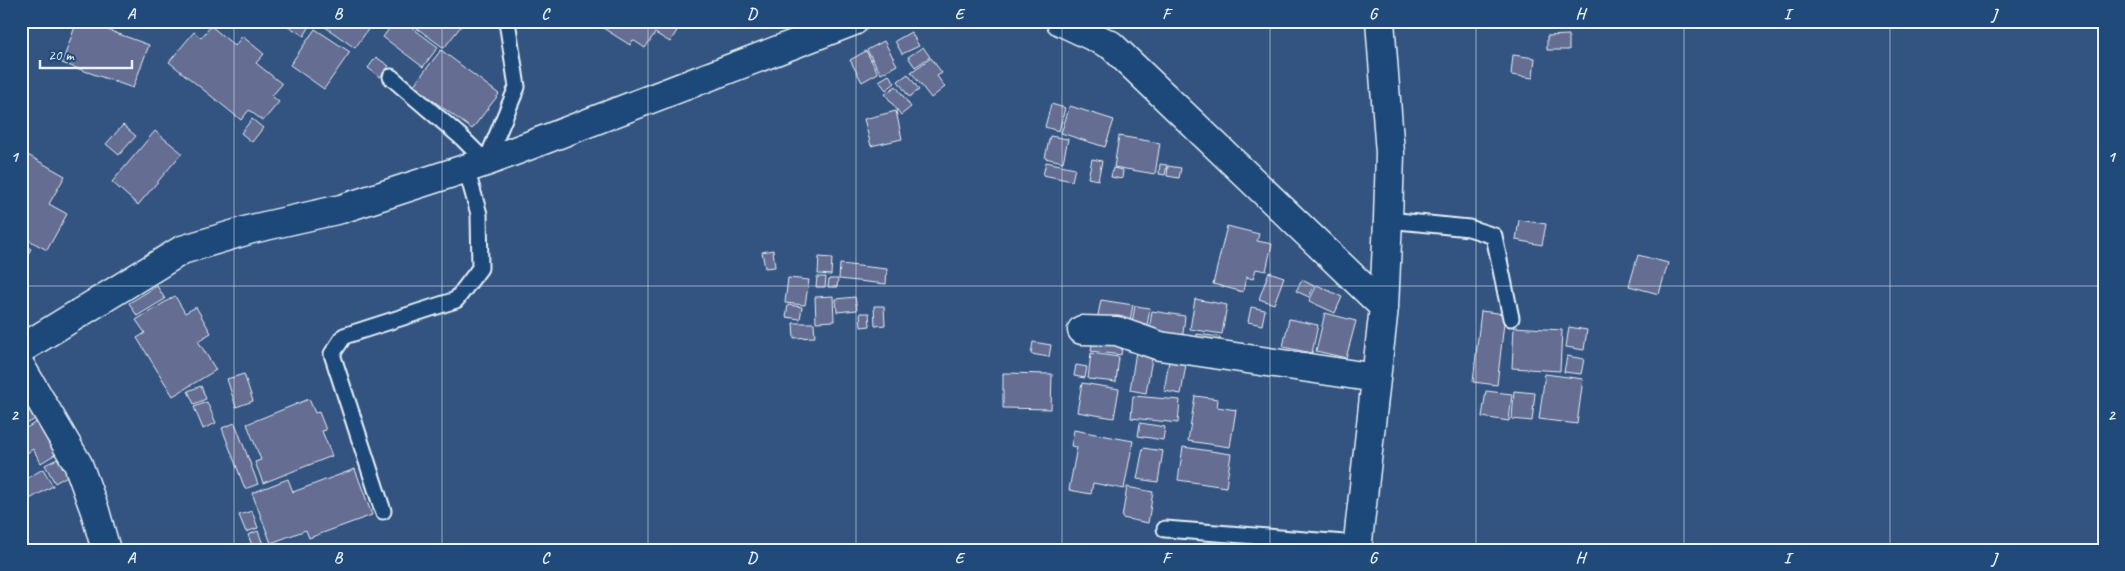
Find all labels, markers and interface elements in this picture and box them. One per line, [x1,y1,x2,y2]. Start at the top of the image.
text: A [127,4,137,24]
text: B [334,4,344,24]
text: C [541,4,551,24]
text: D [747,4,758,24]
text: E [955,4,966,24]
text: F [1162,4,1173,24]
text: G [1369,4,1379,24]
text: H [1575,4,1587,24]
text: I [1784,4,1794,24]
text: J [1990,4,1999,24]
scale bar [40,38,132,70]
text: 20 m [48,46,75,65]
text: 1 [10,147,19,167]
text: 1 [2107,147,2116,167]
text: 2 [10,405,19,425]
text: 2 [2107,405,2116,425]
text: A [127,548,137,568]
text: B [334,548,344,568]
text: C [541,548,551,568]
text: D [747,548,758,568]
text: E [955,548,966,568]
text: F [1162,548,1173,568]
text: G [1369,548,1379,568]
text: H [1575,548,1587,568]
text: I [1784,548,1794,568]
text: J [1990,548,1999,568]

